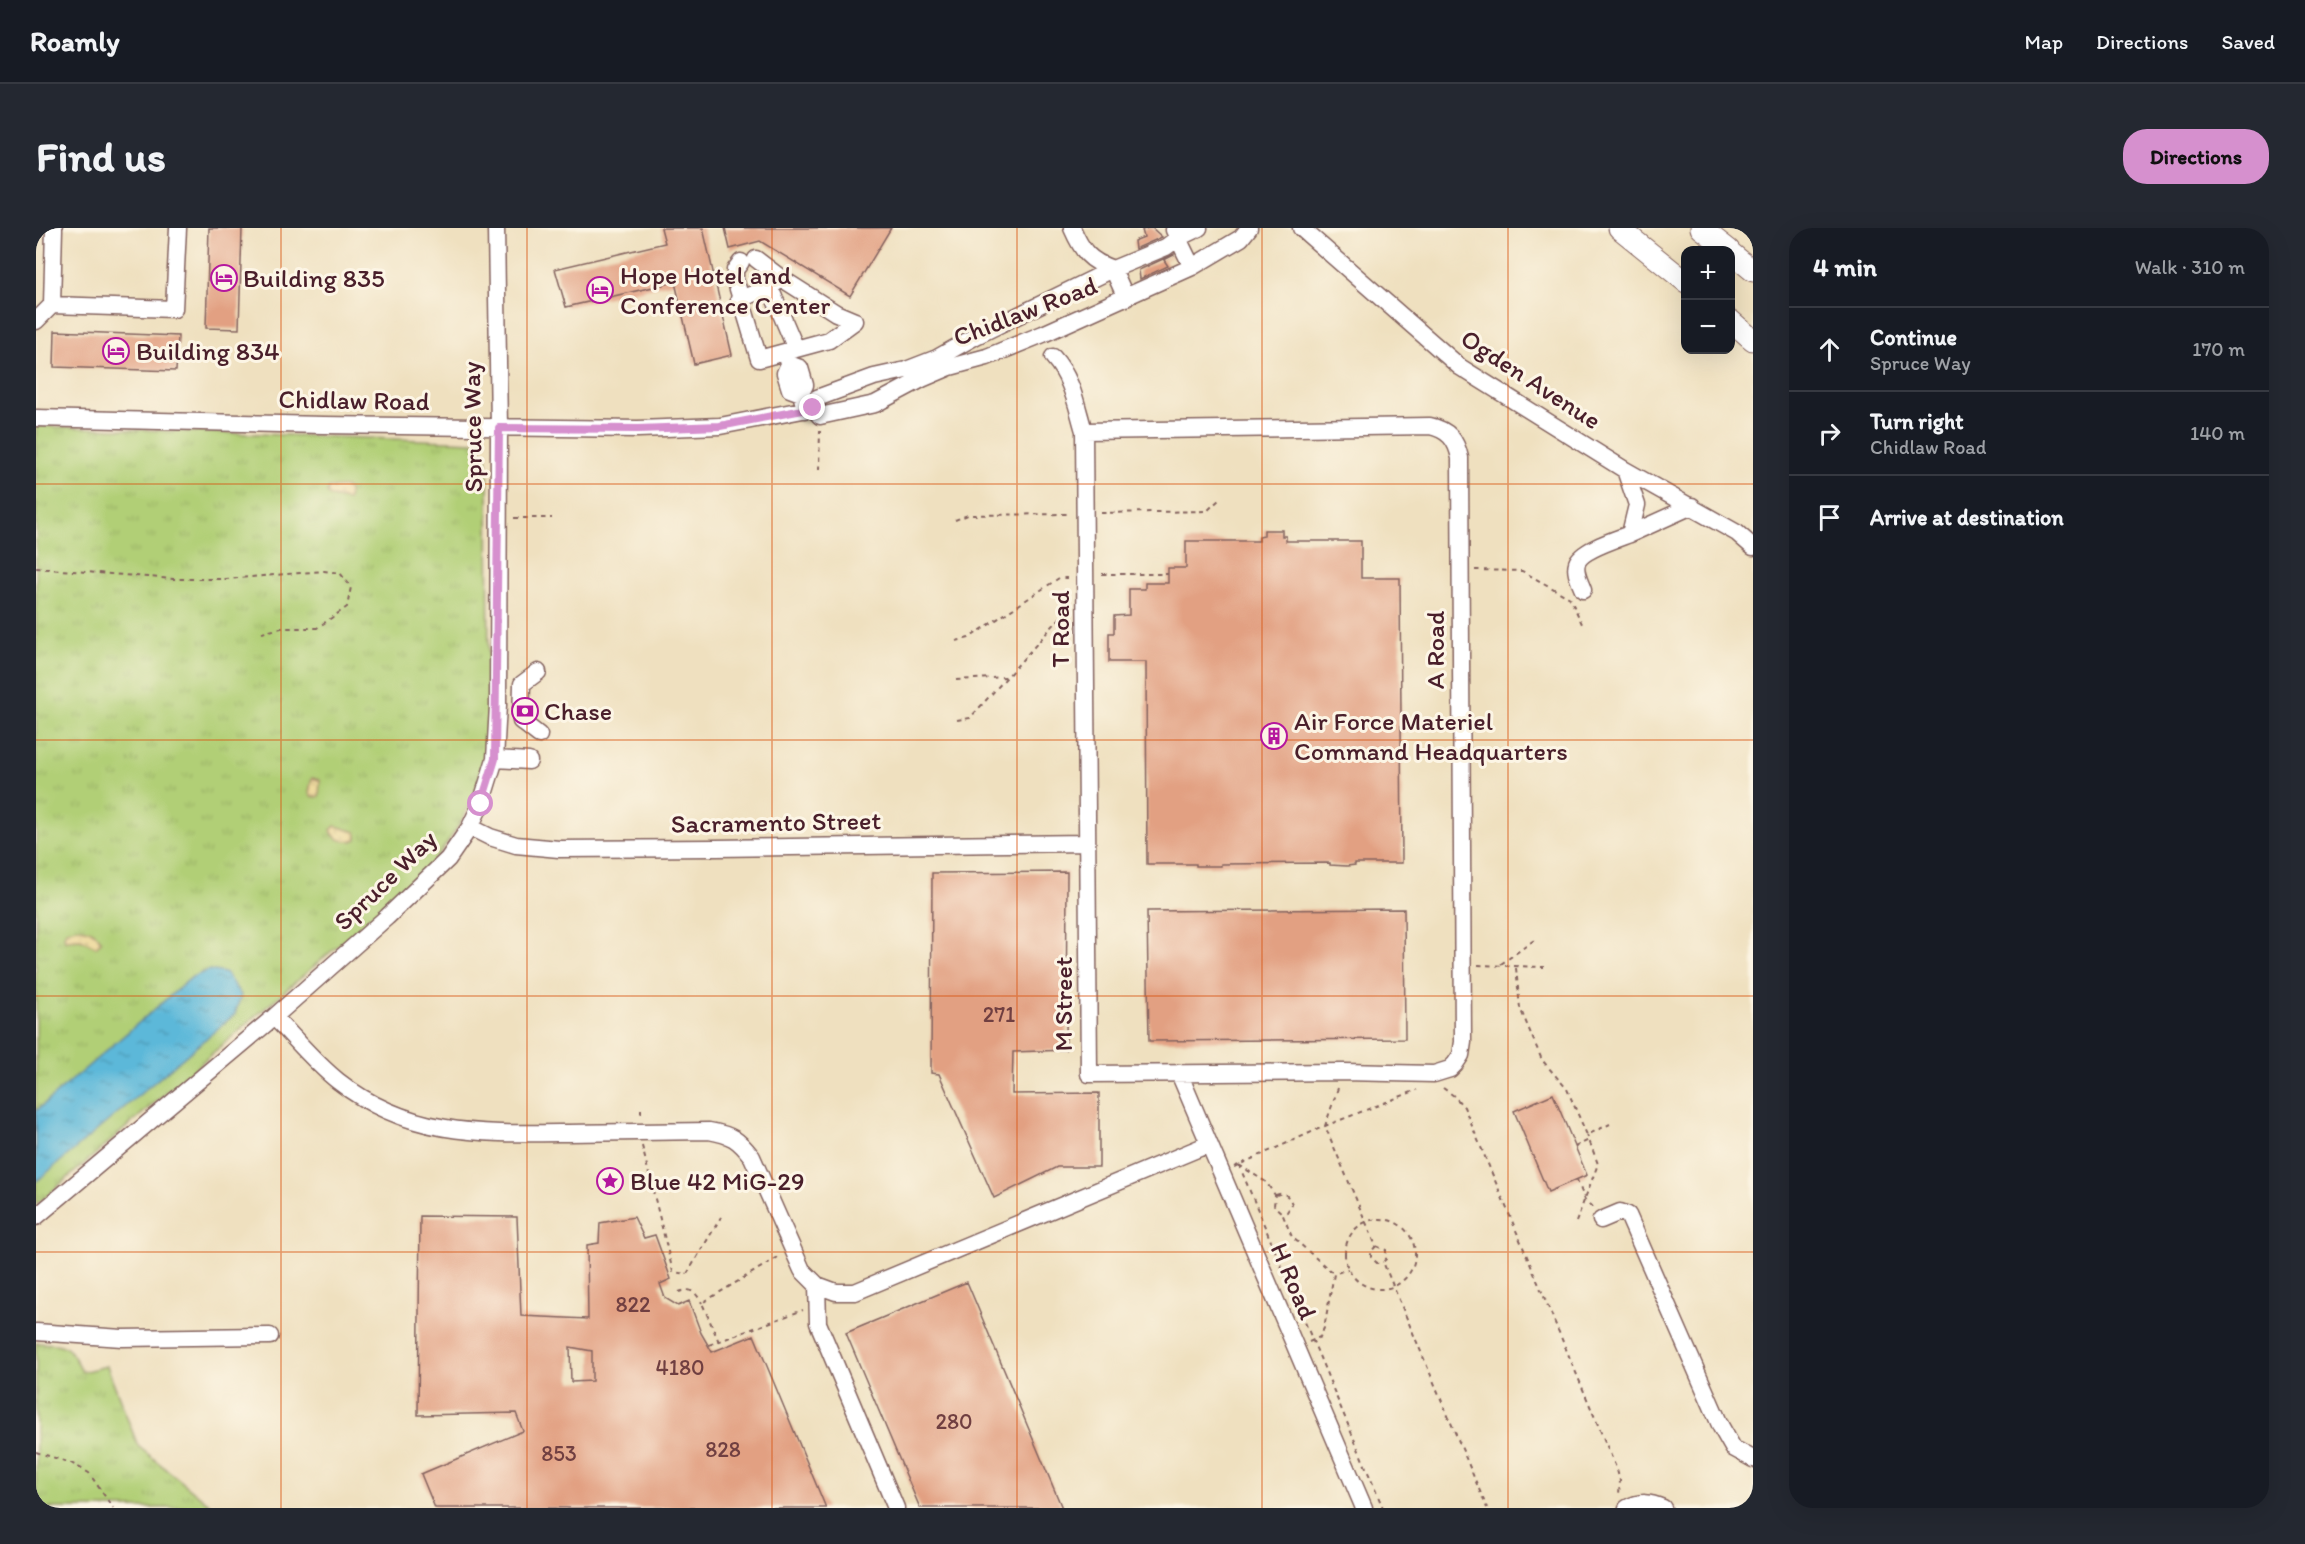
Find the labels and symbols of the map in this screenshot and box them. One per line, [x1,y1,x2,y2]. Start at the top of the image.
place label: Hope Hotel and Conference Center [620,259,831,321]
place label: Building 835 [243,262,385,294]
hotel icon: Building 835 [209,263,239,293]
street label: Chidlaw Road [949,269,1101,353]
hotel icon: Hope Hotel and Conference Center [585,275,615,305]
street label: Ogden Avenue [1455,322,1607,436]
place label: Building 834 [136,335,280,367]
hotel icon: Building 834 [101,336,131,366]
street label: Spruce Way [455,361,489,493]
street label: Chidlaw Road [278,383,430,417]
route end [799,394,825,420]
street label: T Road [1044,590,1076,668]
street label: A Road [1419,610,1451,689]
place label: Chase [544,695,612,727]
bank icon: Chase [510,696,540,726]
place label: Air Force Materiel Command Headquarters [1294,705,1568,767]
building icon: Air Force Materiel Command Headquarters [1259,721,1289,751]
route start [467,790,493,816]
street label: Sacramento Street [671,804,882,840]
street label: Spruce Way [327,823,443,937]
street label: M Street [1047,956,1079,1052]
house number: 271 [983,1001,1015,1028]
place label: Blue 42 MiG-29 [630,1165,805,1197]
place icon: Blue 42 MiG-29 [595,1166,625,1196]
street label: H Road [1264,1238,1325,1325]
house number: 822 [615,1291,651,1318]
house number: 4180 [655,1354,705,1381]
house number: 280 [935,1408,973,1435]
house number: 828 [705,1436,741,1463]
house number: 853 [541,1440,577,1467]

